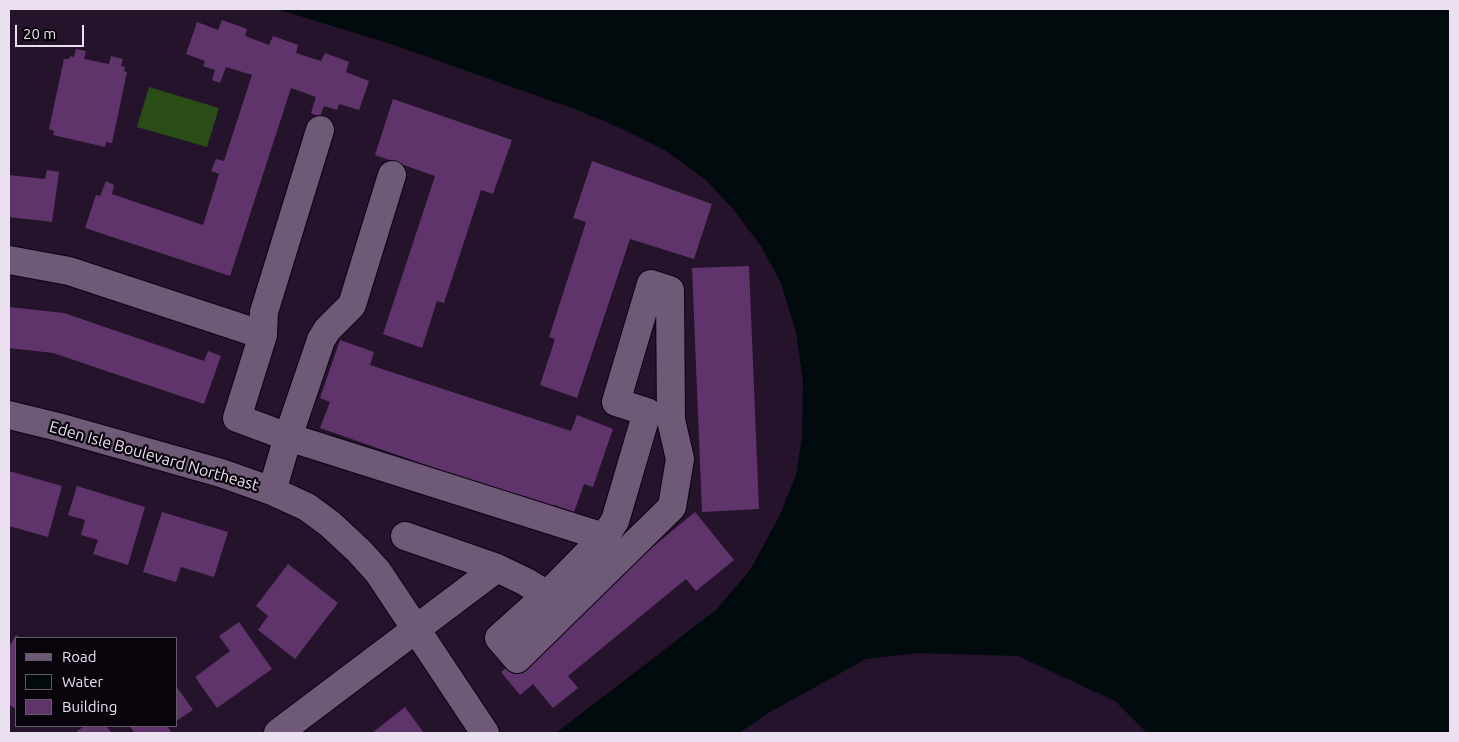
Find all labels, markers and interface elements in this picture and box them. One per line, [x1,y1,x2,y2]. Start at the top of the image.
scale bar [18,15,86,47]
text: 20 m [23,25,56,42]
street label: Eden Isle Boulevard Northeast [47,417,261,495]
legend [15,637,178,727]
text: Road [62,648,97,665]
text: Water [62,673,103,690]
text: Building [62,698,117,715]

